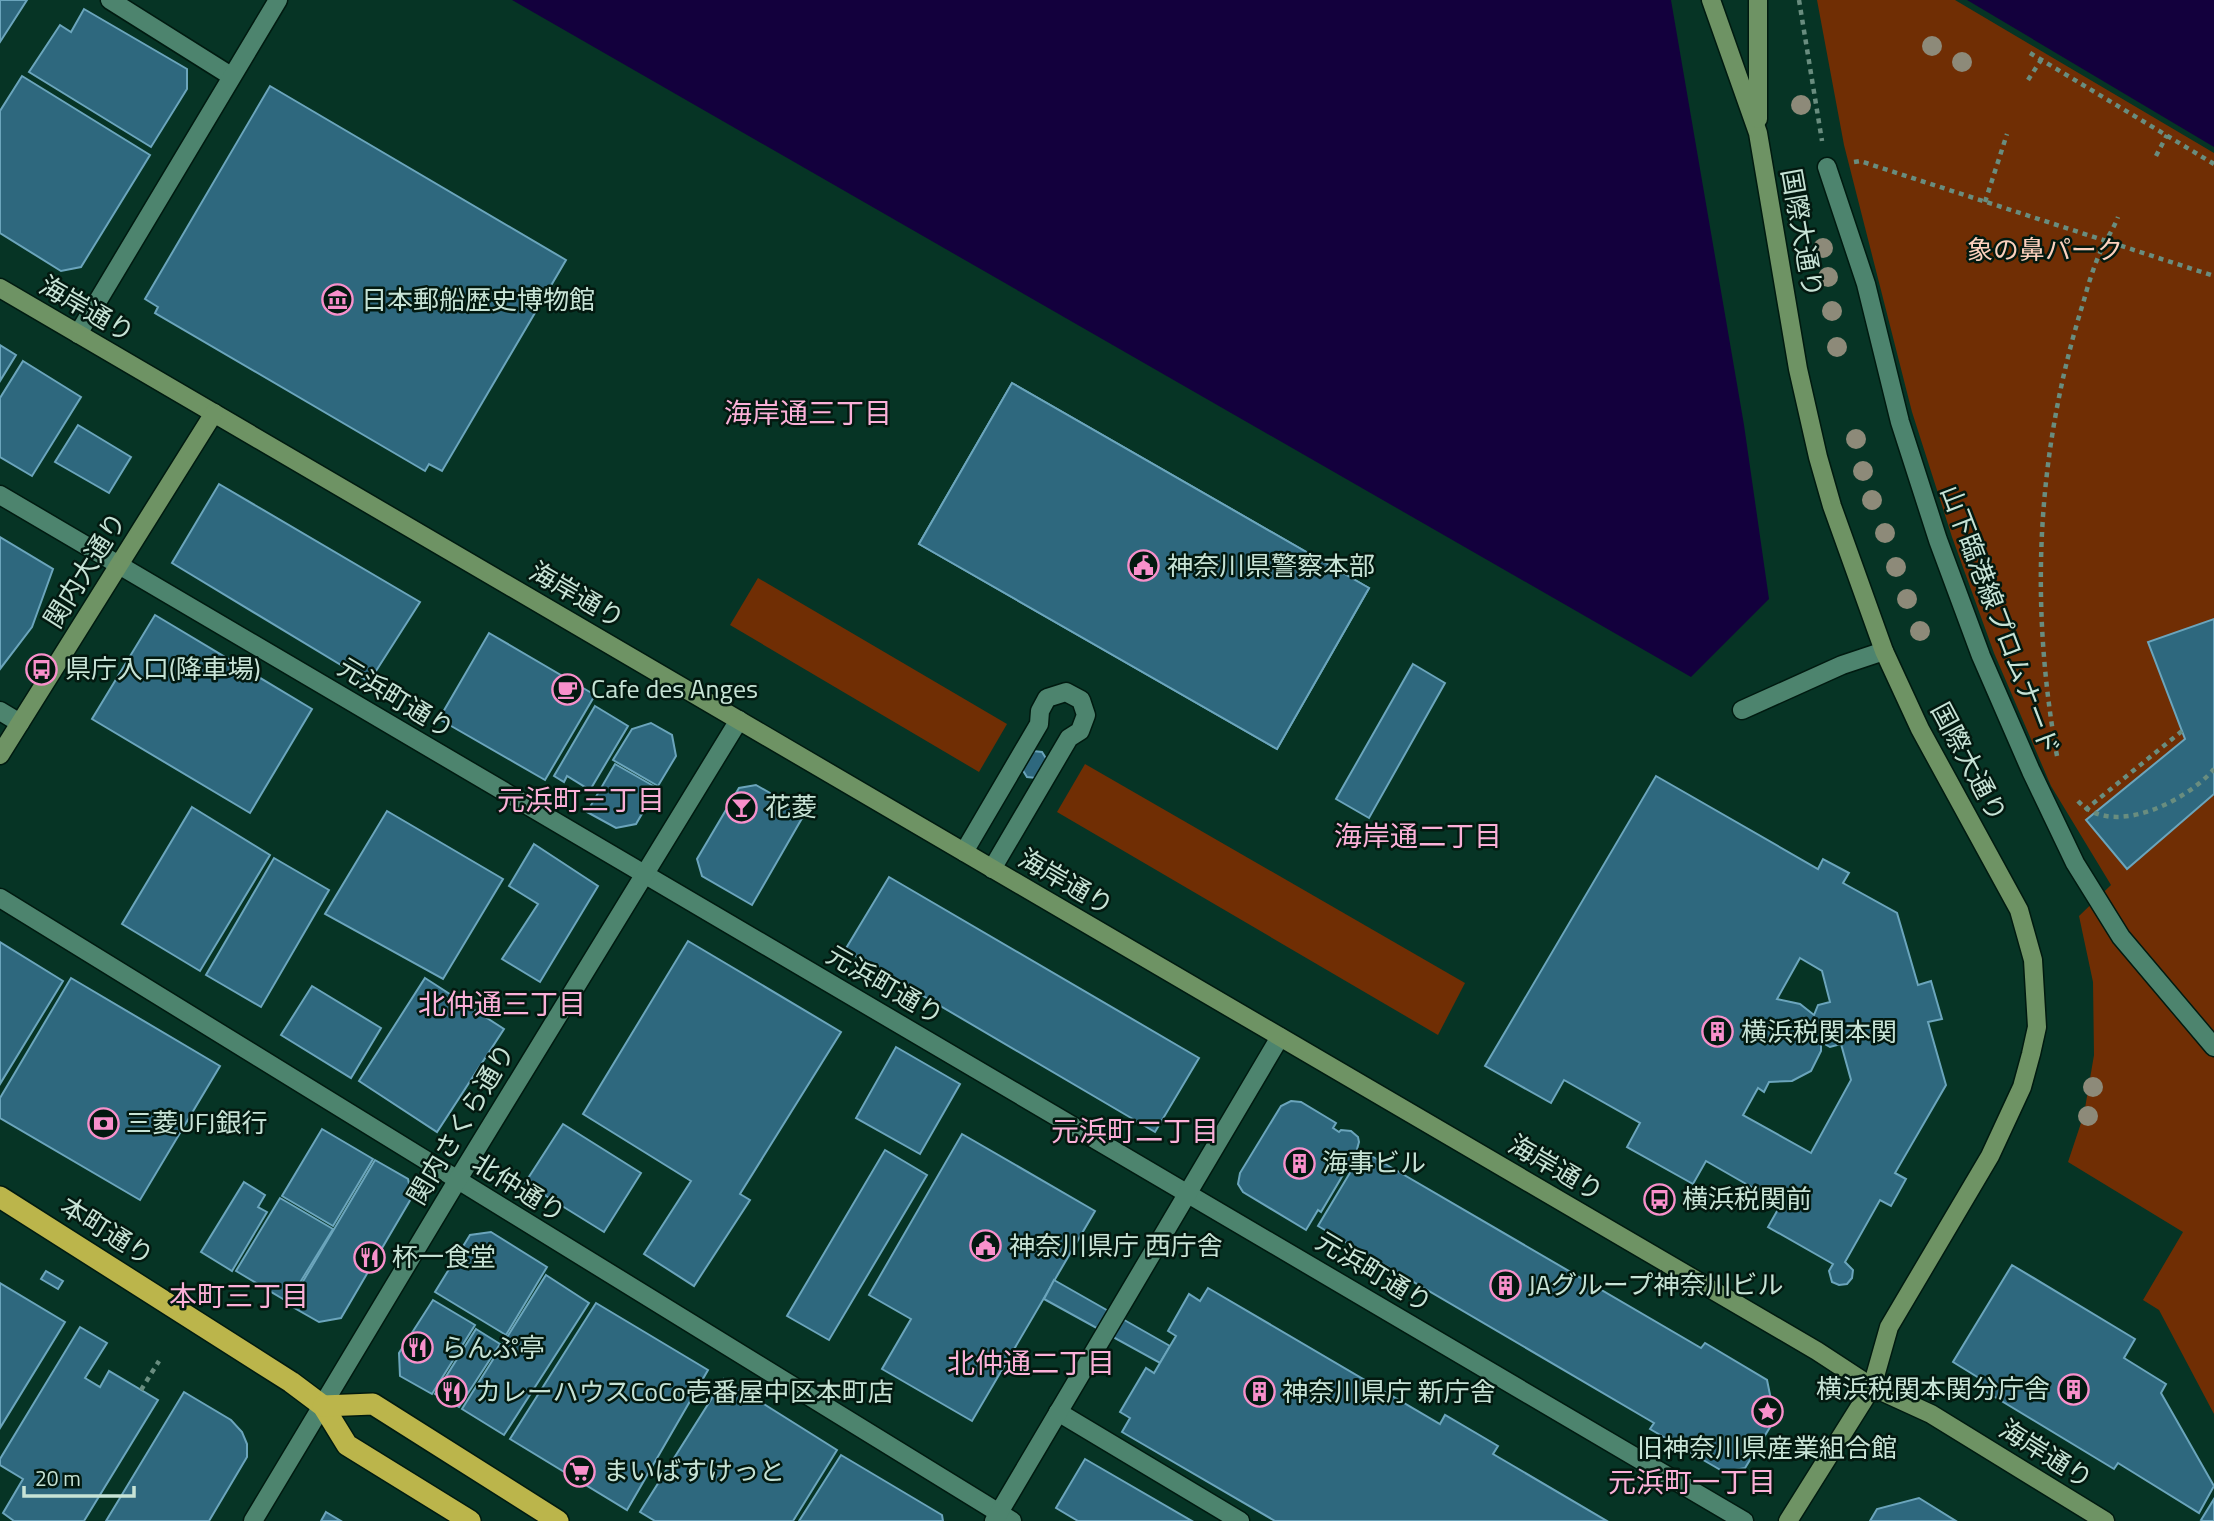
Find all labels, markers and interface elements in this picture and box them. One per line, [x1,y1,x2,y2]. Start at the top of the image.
street label: 国際大通り [1772,166,1833,300]
park label: 象の鼻パーク [1967,230,2123,269]
street label: 海岸通り [32,266,142,351]
place label: 日本郵船歴史博物館 [361,280,595,319]
museum icon: 日本郵船歴史博物館 [321,283,355,317]
district label: 海岸通三丁目 [724,391,892,434]
street label: 山下臨港線プロムナード [1931,479,2070,760]
street label: 関内大通り [34,504,136,635]
place label: 神奈川県警察本部 [1167,546,1375,585]
public building icon: 神奈川県警察本部 [1127,549,1161,583]
street label: 海岸通り [522,552,632,637]
street label: 元浜町通り [330,647,462,748]
place label: 県庁入口(降車場) [65,649,261,688]
bus stop icon: 県庁入口(降車場) [25,652,59,686]
place label: Cafe des Anges [591,669,758,708]
cafe icon: Cafe des Anges [551,672,585,706]
street label: 国際大通り [1922,695,2017,828]
district label: 元浜町三丁目 [497,778,665,821]
place label: 花菱 [765,787,817,826]
bar icon: 花菱 [725,790,759,824]
district label: 海岸通二丁目 [1334,814,1502,857]
street label: 海岸通り [1011,839,1121,924]
street label: 元浜町通り [819,935,951,1034]
district label: 北仲通三丁目 [418,982,586,1025]
place label: 横浜税関本関 [1741,1012,1897,1051]
building icon: 横浜税関本関 [1701,1015,1735,1049]
street label: 関内さくら通り [397,1036,524,1212]
place label: 三菱UFJ銀行 [126,1103,267,1142]
bank icon: 三菱UFJ銀行 [86,1106,120,1140]
district label: 元浜町二丁目 [1051,1109,1219,1152]
street label: 海岸通り [1501,1125,1611,1210]
street label: 北仲通り [465,1143,574,1232]
place label: 海事ビル [1322,1143,1426,1182]
building icon: 海事ビル [1282,1146,1316,1180]
place label: 横浜税関前 [1682,1179,1812,1218]
bus stop icon: 横浜税関前 [1642,1182,1676,1216]
street label: 本町通り [53,1186,162,1275]
street label: 元浜町通り [1308,1221,1440,1322]
place label: 神奈川県庁 西庁舎 [1009,1226,1223,1265]
public building icon: 神奈川県庁 西庁舎 [969,1229,1003,1263]
place label: 杯一食堂 [392,1237,496,1276]
restaurant icon: 杯一食堂 [352,1240,386,1274]
place label: JAグループ神奈川ビル [1528,1265,1783,1304]
building icon: JAグループ神奈川ビル [1488,1268,1522,1302]
district label: 本町三丁目 [169,1274,309,1317]
place label: らんぷ亭 [441,1328,545,1367]
restaurant icon: らんぷ亭 [401,1331,435,1365]
district label: 北仲通二丁目 [947,1341,1115,1384]
place label: 横浜税関本関分庁舎 [1816,1369,2050,1408]
place label: カレーハウスCoCo壱番屋中区本町店 [475,1372,894,1411]
place label: 神奈川県庁 新庁舎 [1282,1372,1496,1411]
building icon: 横浜税関本関分庁舎 [2056,1372,2090,1406]
restaurant icon: カレーハウスCoCo壱番屋中区本町店 [435,1375,469,1409]
building icon: 神奈川県庁 新庁舎 [1242,1375,1276,1409]
place icon: 旧神奈川県産業組合館 [1750,1395,1784,1429]
street label: 海岸通り [1992,1409,2101,1498]
place label: 旧神奈川県産業組合館 [1637,1428,1897,1467]
place label: まいばすけっと [603,1451,785,1490]
scale bar [24,1454,135,1498]
supermarket icon: まいばすけっと [563,1454,597,1488]
district label: 元浜町一丁目 [1608,1460,1776,1503]
text: 20 m [35,1462,81,1494]

